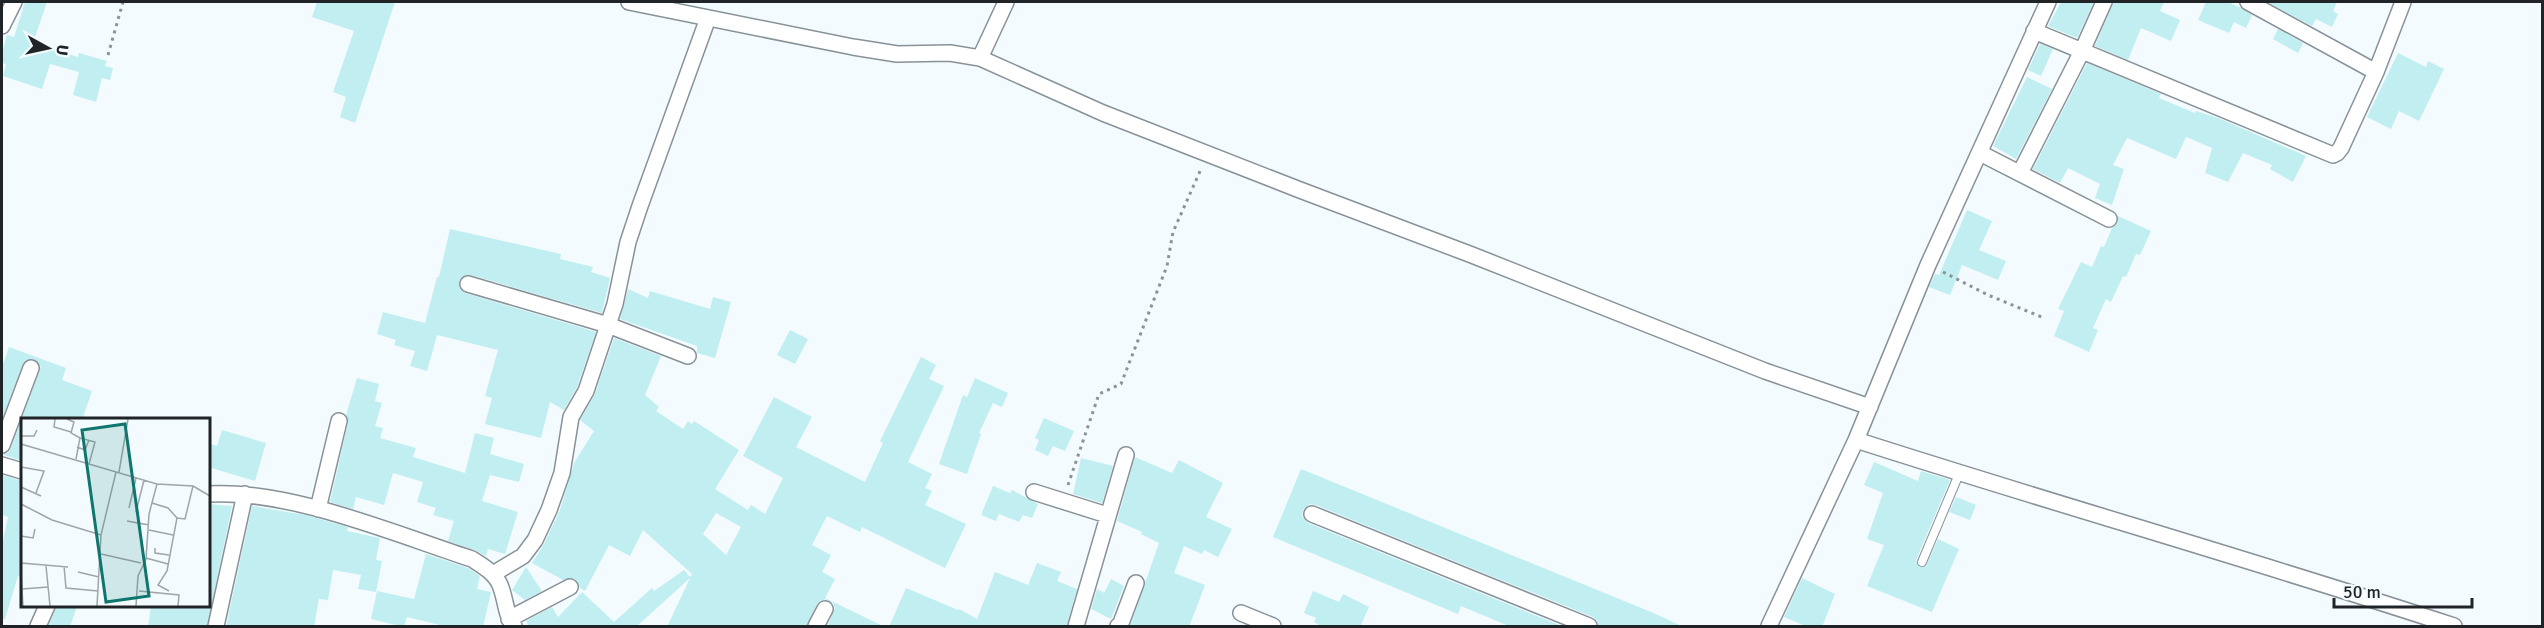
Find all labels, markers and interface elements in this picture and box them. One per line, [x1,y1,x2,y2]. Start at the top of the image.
north arrow [18,18,78,78]
text: U [51,43,73,57]
inset map [21,418,210,607]
scale bar [2334,571,2472,609]
text: 50 m [2343,581,2381,603]

